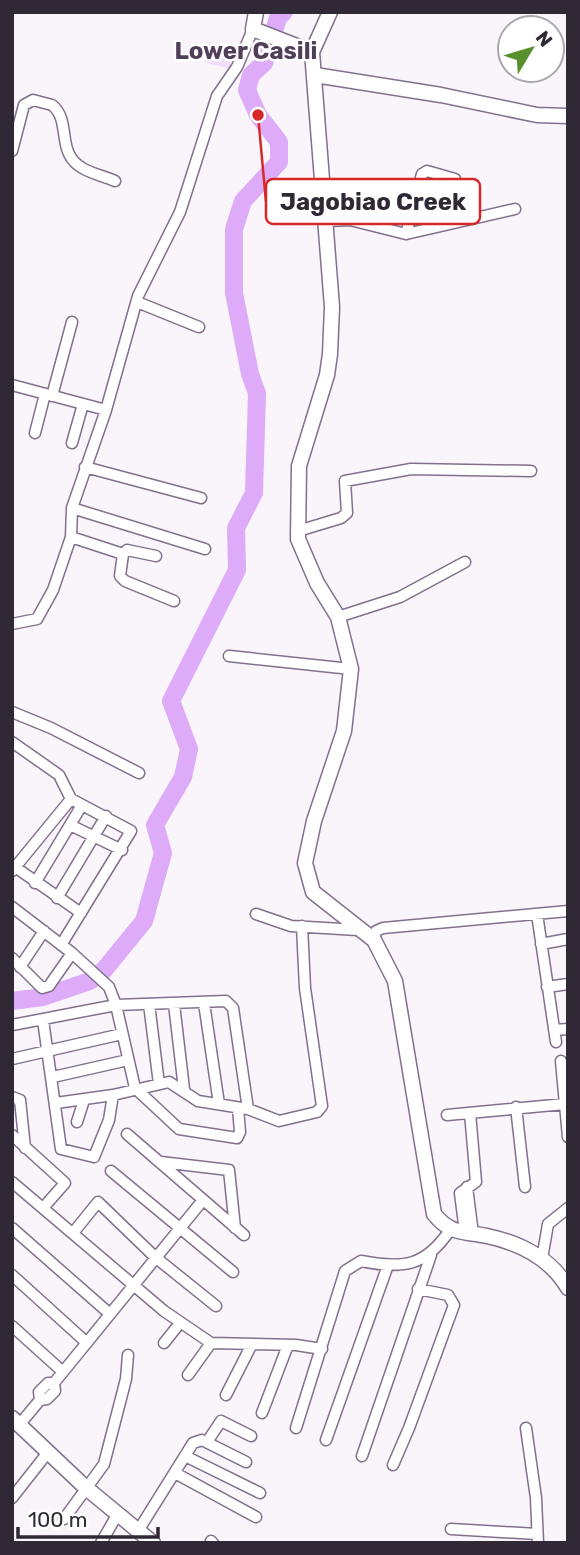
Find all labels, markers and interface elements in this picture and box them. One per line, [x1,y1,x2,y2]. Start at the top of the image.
north arrow [496,14,566,84]
text: N [531,26,557,51]
district label: Lower Casili [175,37,317,65]
callout: Jagobiao Creek [266,179,480,224]
text: Jagobiao Creek [280,188,466,216]
scale bar [18,1496,158,1540]
text: 100 m [28,1507,87,1532]

